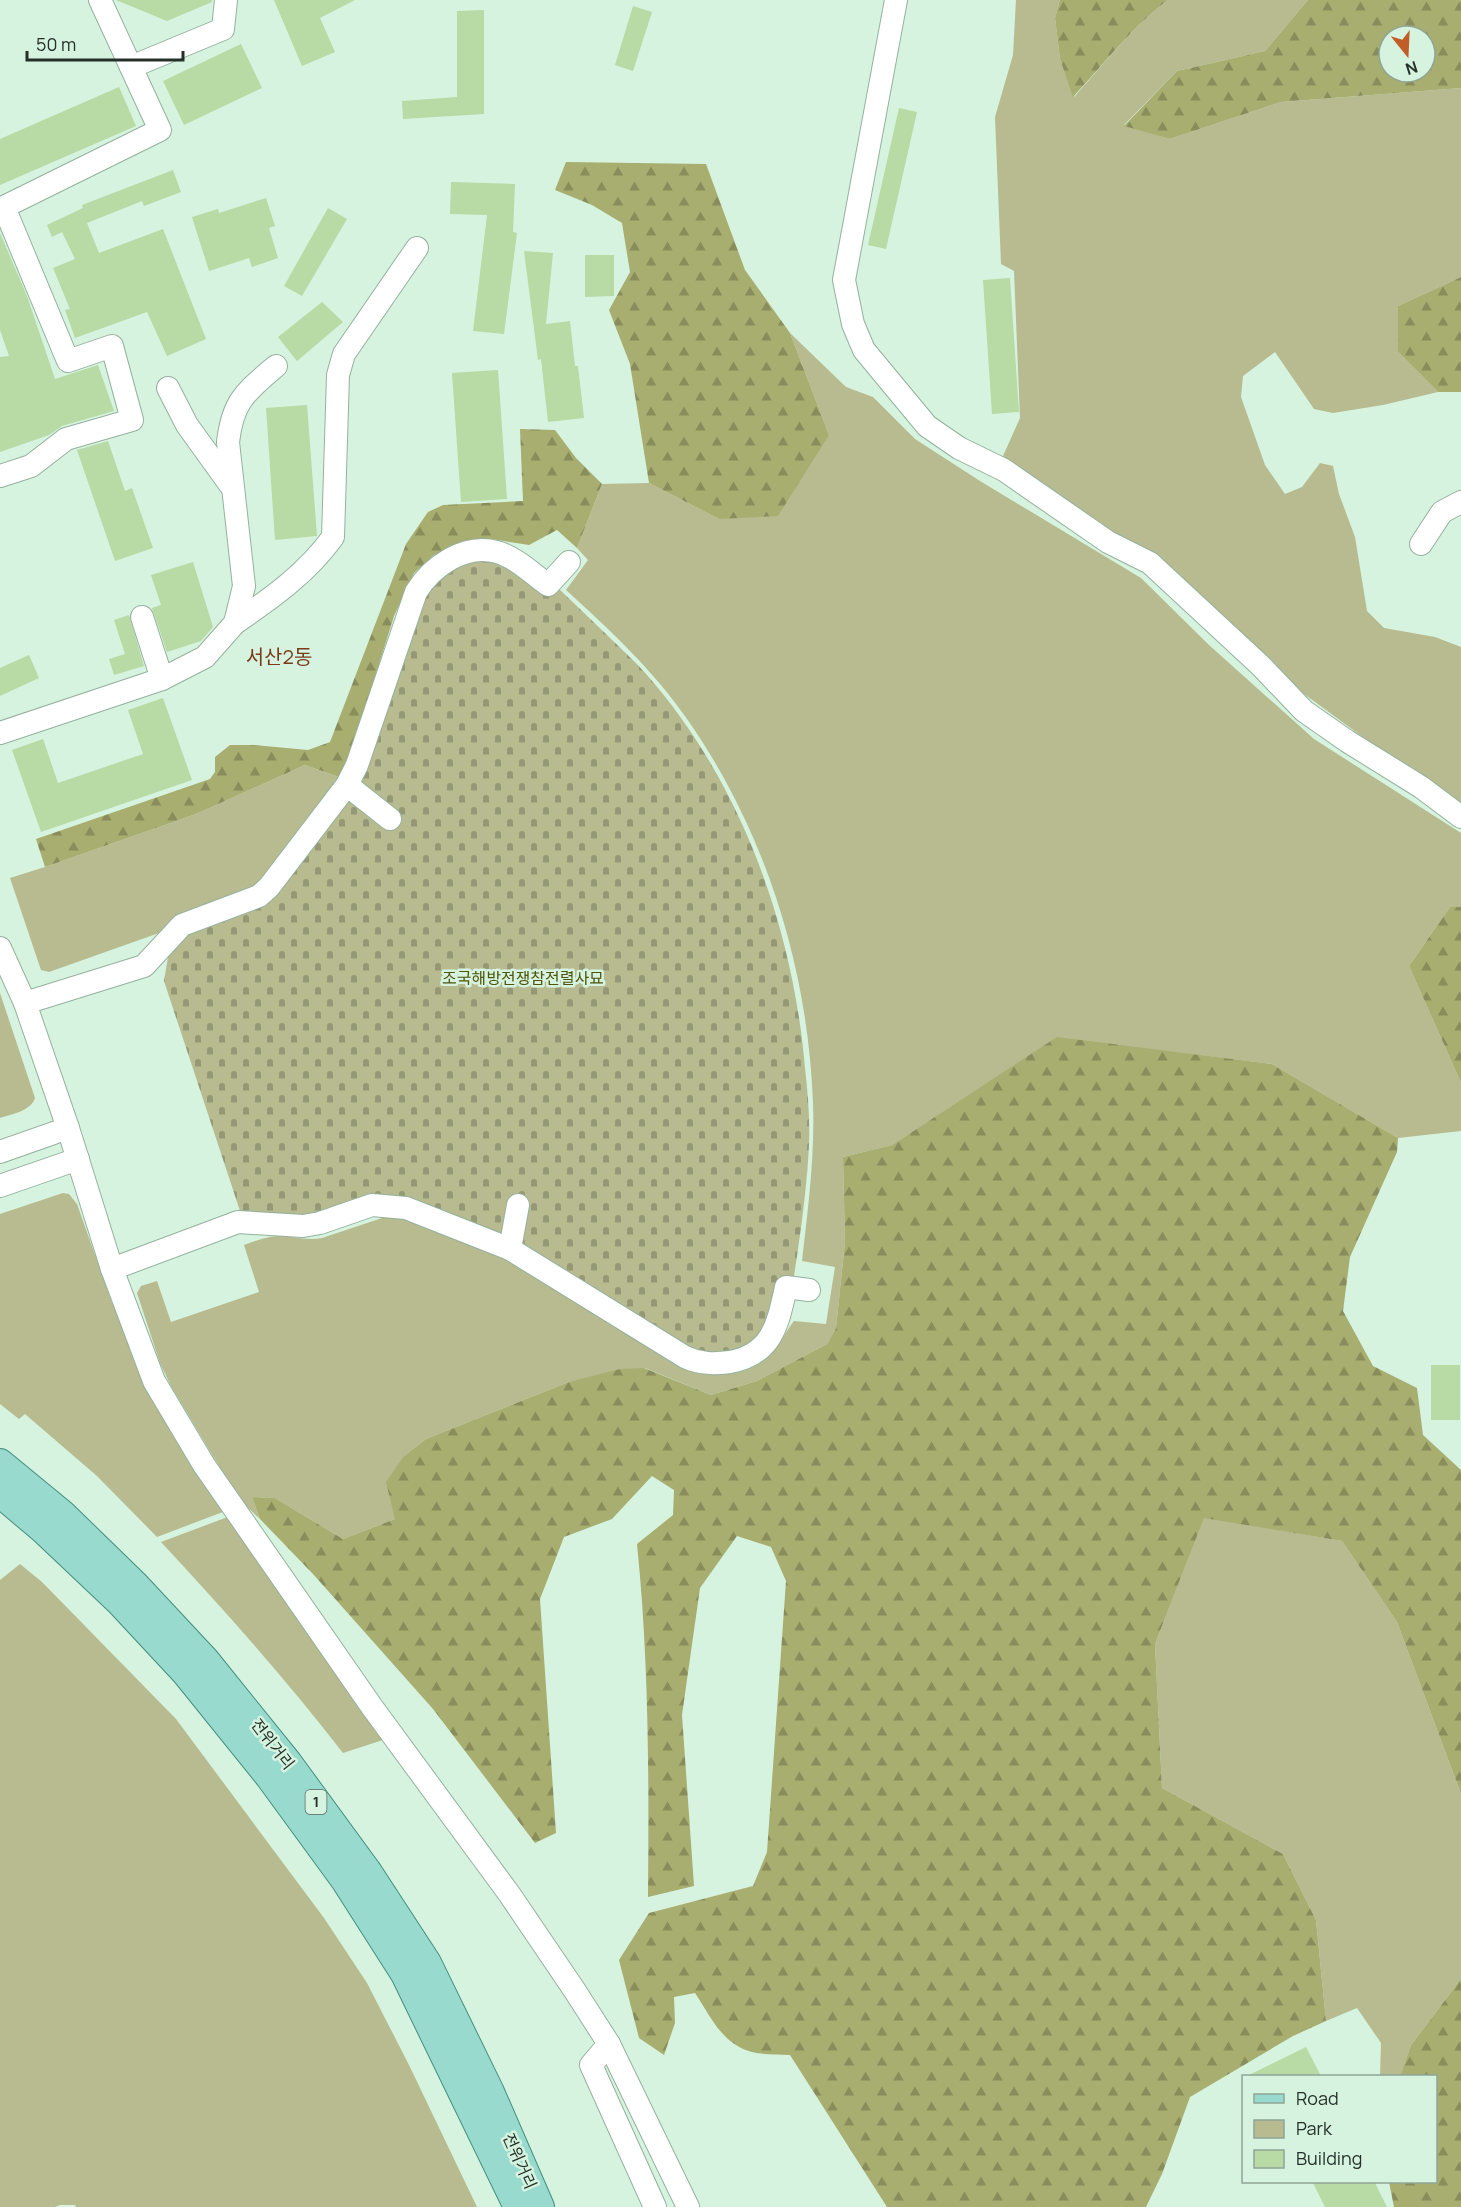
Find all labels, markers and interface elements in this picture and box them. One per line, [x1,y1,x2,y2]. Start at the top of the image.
scale bar [27,24,183,62]
north arrow [1377,24,1437,84]
text: 50 m [36,32,76,56]
text: N [1403,56,1421,81]
district label: 서산2동 [246,643,312,670]
park label: 조국해방전쟁참전렬사묘 [442,967,604,989]
street label: 전위거리 [246,1714,300,1774]
road number: 1 [306,1790,326,1814]
legend [1242,2075,1437,2183]
text: Road [1296,2086,1339,2110]
text: Park [1296,2116,1333,2140]
street label: 전위거리 [498,2130,542,2192]
text: Building [1296,2146,1362,2170]

